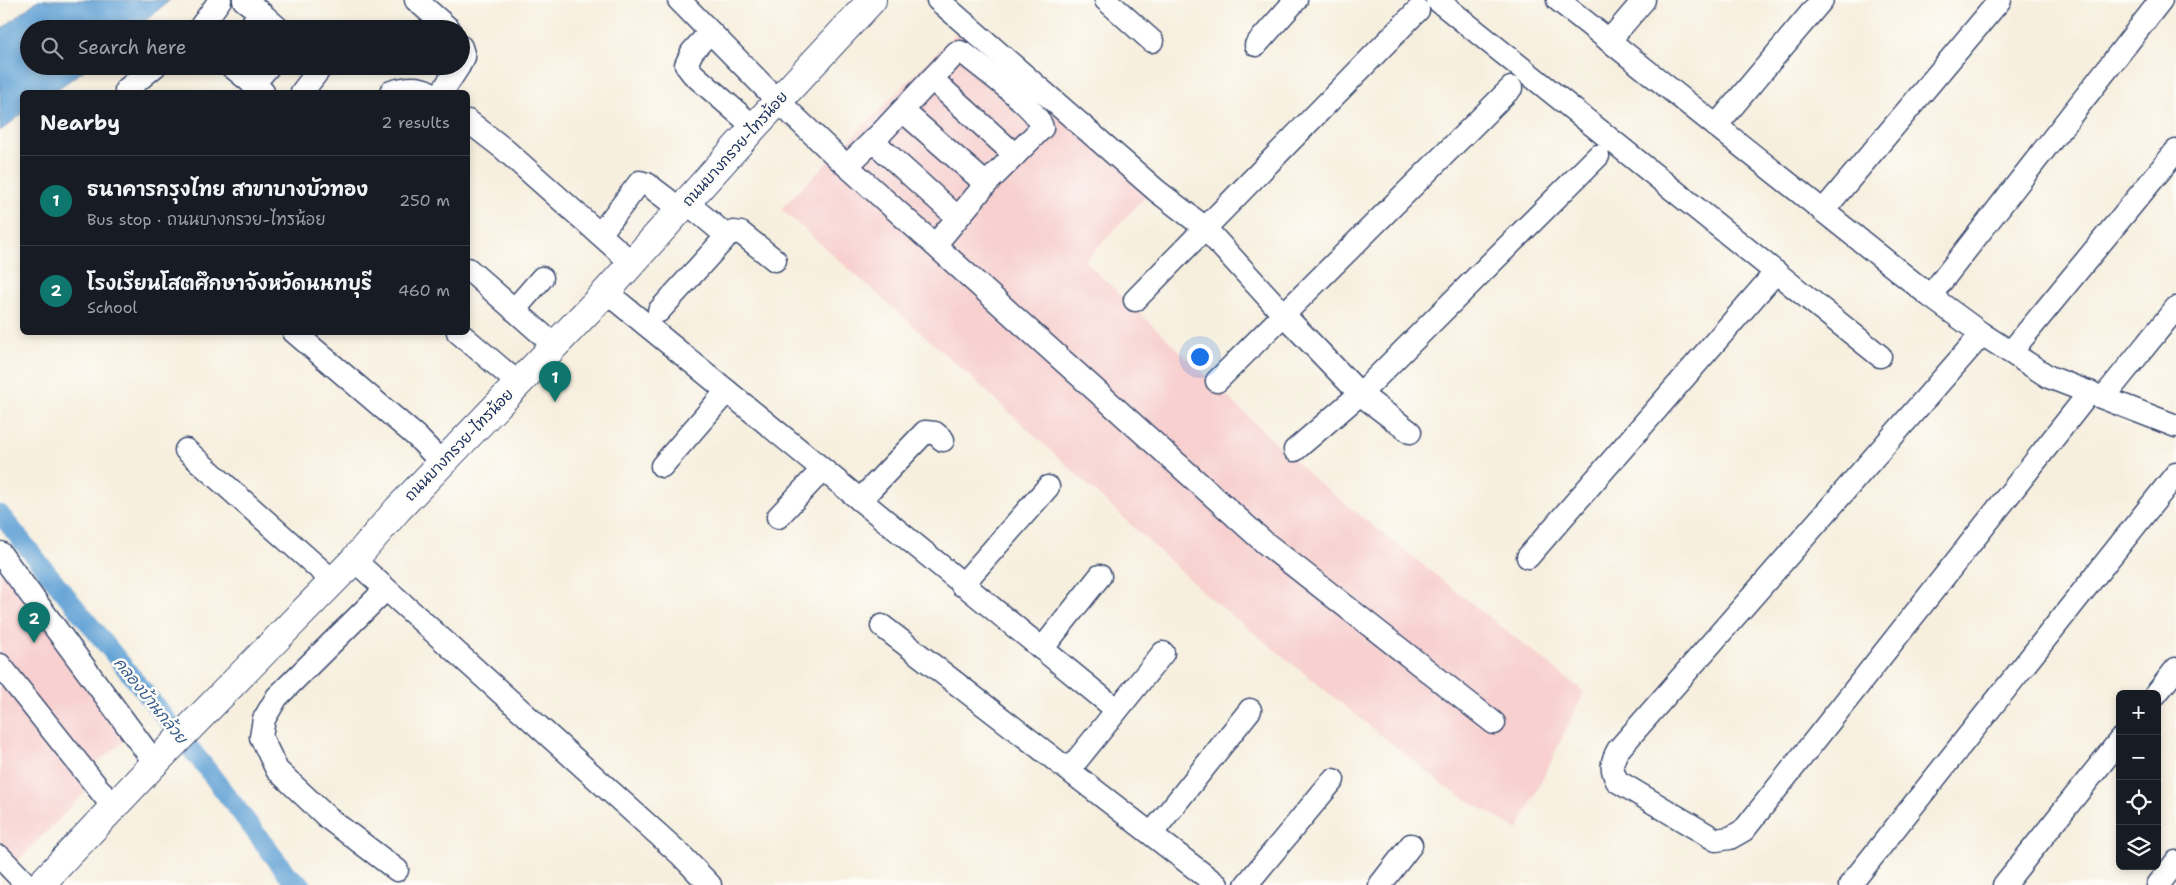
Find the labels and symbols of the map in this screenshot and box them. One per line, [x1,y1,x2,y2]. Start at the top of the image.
street label: ถนนบางกรวย-ไทรน้อย [678,87,792,211]
your location [1187,344,1213,370]
pin: 1 [539,361,571,402]
street label: ถนนบางกรวย-ไทรน้อย [400,385,518,505]
pin: 2 [18,602,50,643]
water label: คลองบ้านกล้วย [109,653,193,749]

